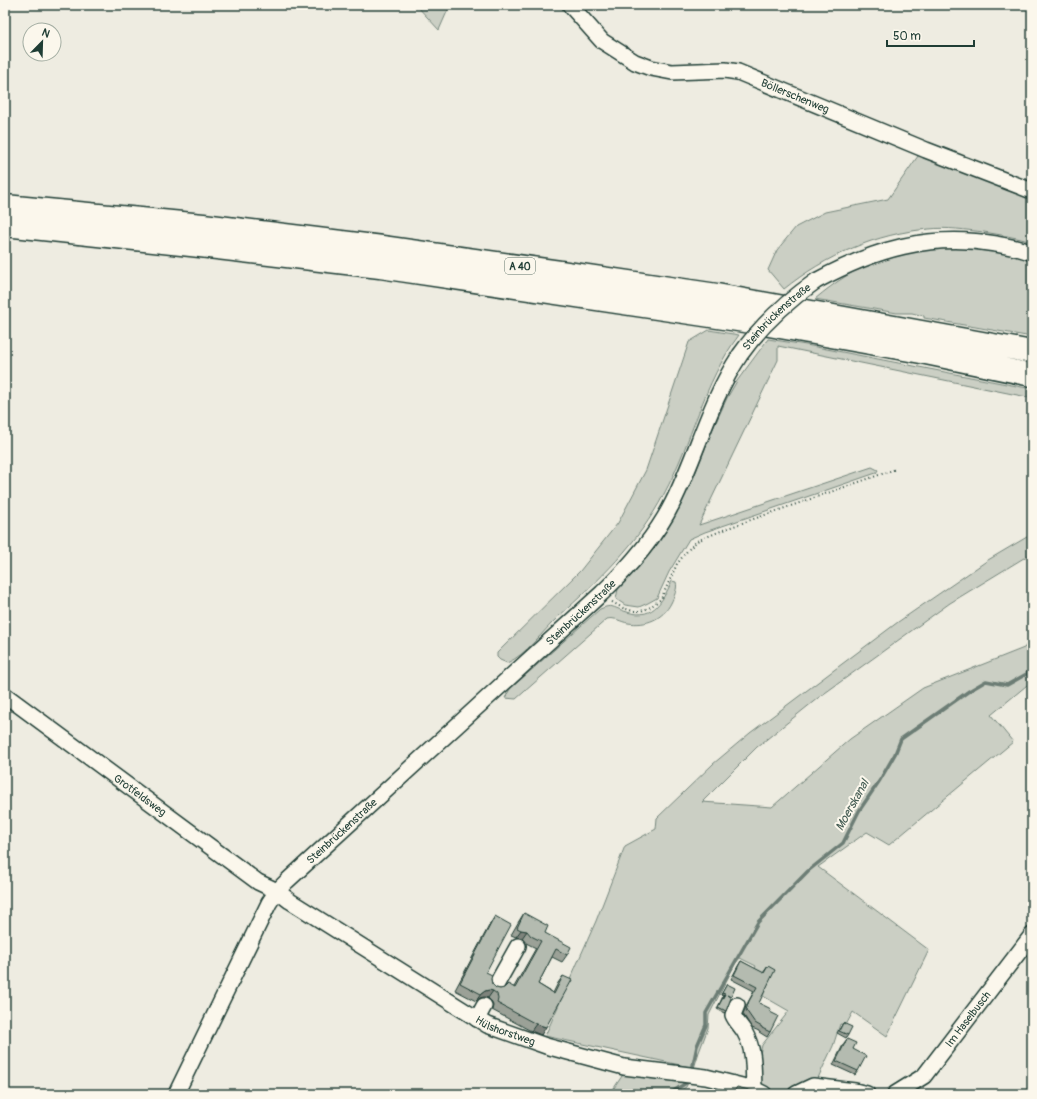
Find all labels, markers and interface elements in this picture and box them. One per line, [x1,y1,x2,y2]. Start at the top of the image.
north arrow [22,22,62,62]
scale bar [887,22,974,48]
text: N [40,26,52,41]
text: 50 m [893,29,921,44]
street label: Böllerschenweg [759,76,831,116]
road number: A 40 [505,258,535,274]
street label: Steinbrückenstraße [740,281,814,353]
street label: Steinbrückenstraße [543,577,619,648]
street label: Grotfeldsweg [111,772,169,819]
water label: Moerskanal [832,776,873,833]
street label: Steinbrückenstraße [304,796,380,867]
street label: Im Haselbusch [943,989,994,1050]
street label: Hülshorstweg [473,1013,537,1049]

